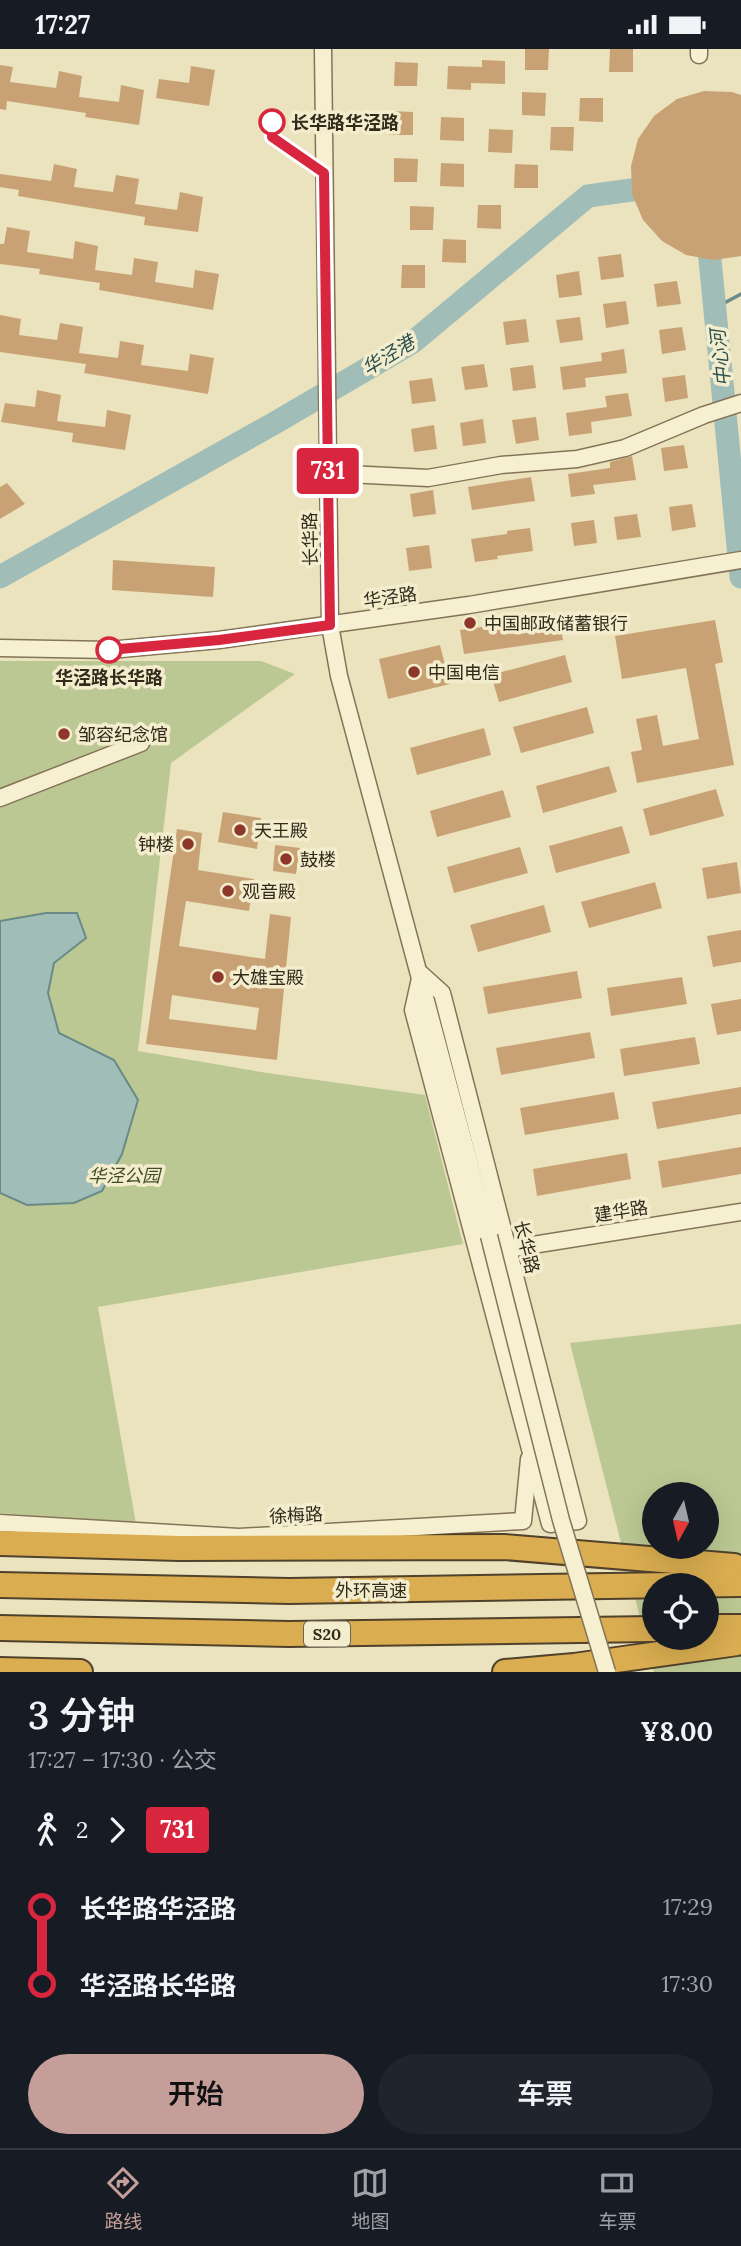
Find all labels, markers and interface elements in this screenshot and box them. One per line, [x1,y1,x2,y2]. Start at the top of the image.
text: 17:27 [35,8,90,41]
marker: 长华路华泾路 [259,109,285,135]
place label: 长华路华泾路 [291,111,399,134]
water label: 中心河 [705,324,735,388]
water label: 华泾港 [357,328,421,380]
line badge: 731 [288,448,368,494]
text: 731 [311,455,345,486]
street label: 长华路 [298,512,322,566]
street label: 华泾路 [362,582,418,612]
place label: 中国邮政储蓄银行 [484,612,628,635]
marker: 中国邮政储蓄银行 [462,615,478,631]
marker: 华泾路长华路 [96,637,122,663]
place label: 中国电信 [428,661,500,684]
marker: 中国电信 [406,664,422,680]
place label: 华泾路长华路 [55,666,163,689]
place label: 邹容纪念馆 [78,723,168,746]
marker: 邹容纪念馆 [56,726,72,742]
place label: 天王殿 [254,819,308,842]
marker: 天王殿 [232,822,248,838]
place label: 钟楼 [138,833,174,856]
marker: 钟楼 [180,836,196,852]
place label: 鼓楼 [300,848,336,871]
marker: 鼓楼 [278,851,294,867]
place label: 观音殿 [242,880,296,903]
marker: 观音殿 [220,883,236,899]
place label: 大雄宝殿 [232,966,304,989]
marker: 大雄宝殿 [210,969,226,985]
park label: 华泾公园 [88,1164,163,1187]
street label: 建华路 [593,1195,649,1227]
street label: 长华路 [509,1218,545,1276]
north arrow [642,1482,719,1559]
map controls [642,1482,719,1650]
street label: 徐梅路 [268,1502,324,1528]
button: locate [642,1573,719,1650]
street label: 外环高速 [335,1579,407,1602]
road number: S20 [304,1621,350,1646]
text: 3 分钟 [28,1691,135,1739]
text: ¥8.00 [641,1715,713,1748]
text: 17:27 – 17:30 · 公交 [28,1745,217,1774]
icon: walk [28,1811,66,1849]
icon: forward [98,1811,136,1849]
text: 731 [160,1814,195,1845]
text: 2 [76,1815,88,1844]
text: 长华路华泾路 [80,1892,236,1925]
text: 17:29 [663,1892,713,1921]
text: 华泾路长华路 [80,1969,236,2002]
text: 17:30 [661,1969,713,1998]
button: 开始 [28,2054,364,2134]
button: 车票 [378,2054,713,2134]
tab: 路线 [104,2164,143,2233]
tab: 地图 [351,2164,390,2233]
tab: 车票 [598,2164,637,2233]

